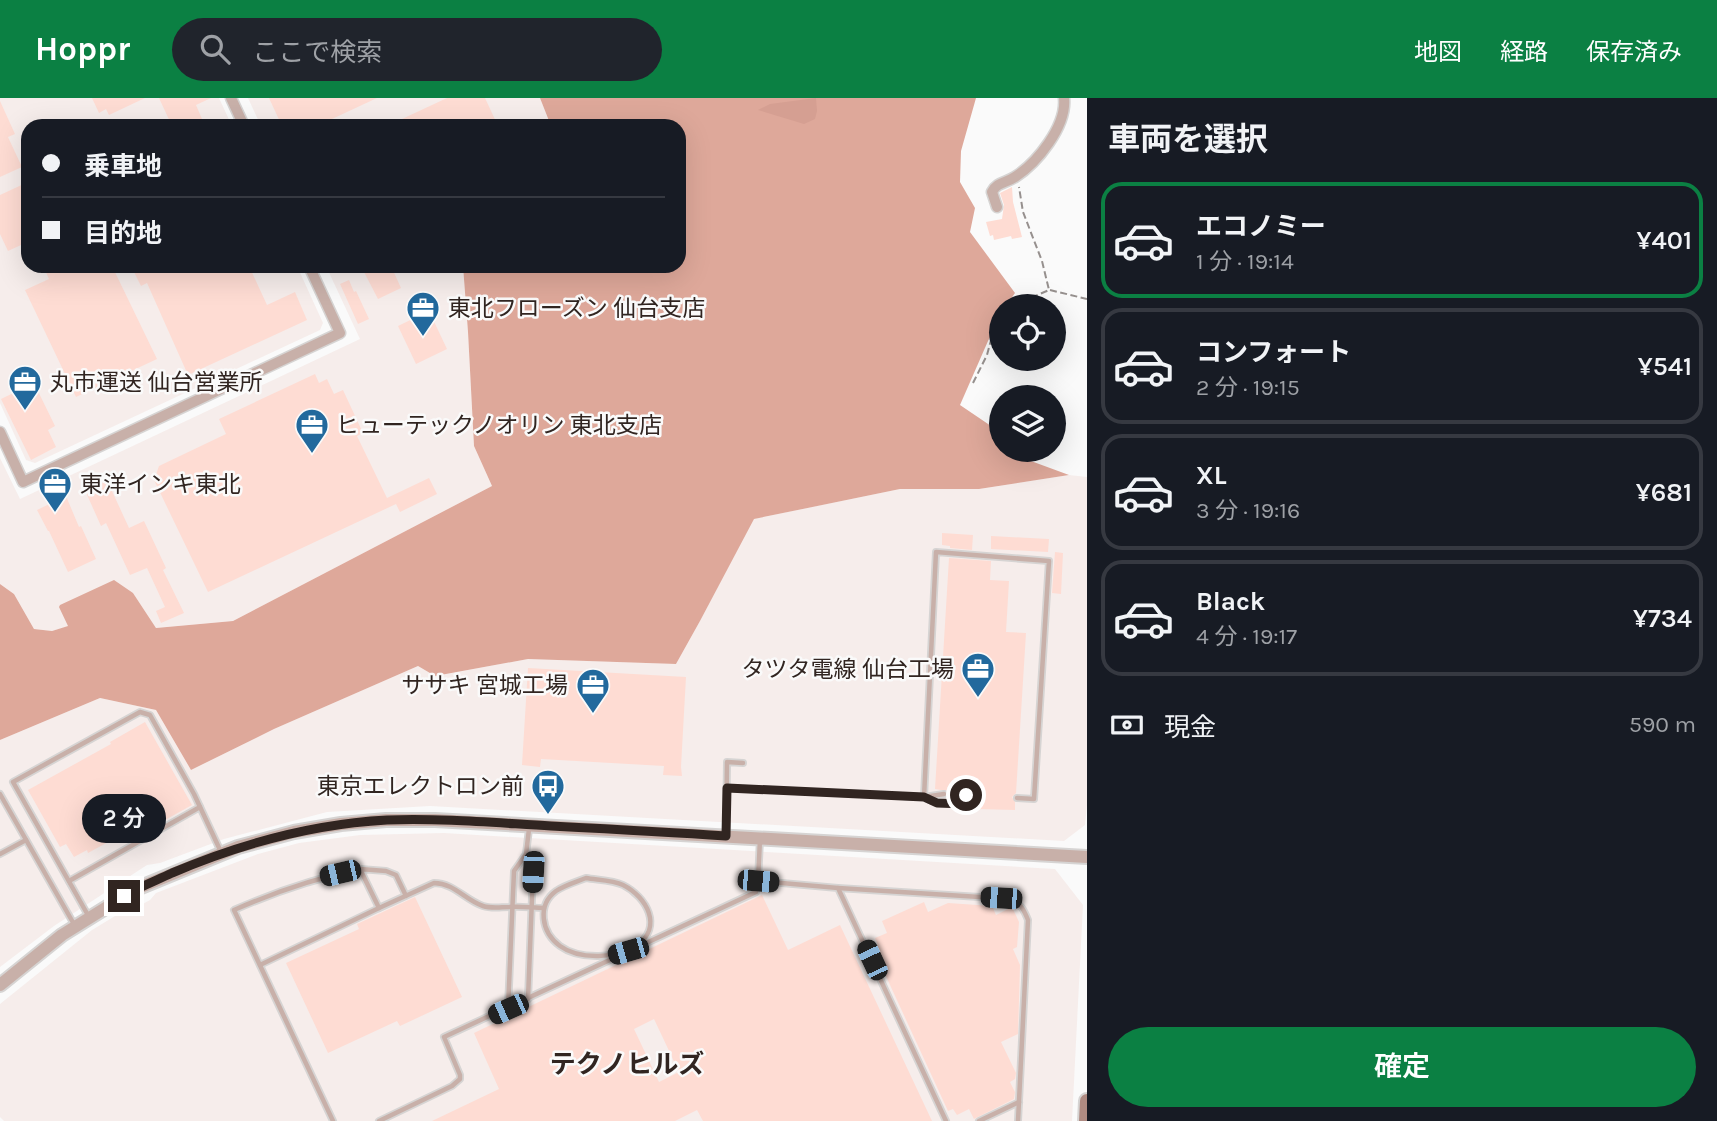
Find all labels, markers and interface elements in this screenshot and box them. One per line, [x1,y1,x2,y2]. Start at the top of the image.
search box [172,18,662,81]
text: Hoppr [35,30,130,68]
icon: search [196,30,234,68]
text: ここで検索 [252,37,382,68]
text: 地図 [1414,38,1462,66]
text: 経路 [1500,38,1548,66]
text: 保存済み [1586,38,1682,66]
text: 車両を選択 [1108,121,1268,158]
text: 乗車地 [84,151,162,182]
icon: car [1112,209,1175,272]
text: エコノミー [1196,211,1326,242]
text: 目的地 [84,218,162,249]
text: ¥401 [1637,225,1692,256]
text: 1 分 · 19:14 [1196,248,1294,275]
office icon: 東北フローズン 仙台支店 [404,289,442,338]
map controls [989,294,1066,462]
button: locate [989,294,1066,371]
place label: 東北フローズン 仙台支店 [448,295,705,322]
icon: car [1112,335,1175,398]
text: コンフォート [1196,337,1351,368]
text: ¥541 [1638,351,1692,382]
office icon: 丸市運送 仙台営業所 [6,363,44,412]
place label: 丸市運送 仙台営業所 [50,369,262,396]
text: 2 分 · 19:15 [1196,374,1300,401]
button: layers [989,385,1066,462]
office icon: ヒューテックノオリン 東北支店 [293,406,331,455]
place label: ヒューテックノオリン 東北支店 [336,412,662,439]
text: XL [1196,460,1227,491]
icon: car [1112,461,1175,524]
office icon: 東洋インキ東北 [36,465,74,514]
place label: 東洋インキ東北 [80,471,241,498]
text: ¥681 [1636,477,1692,508]
text: 3 分 · 19:16 [1196,497,1300,524]
text: Black [1196,586,1265,617]
icon: car [1112,587,1175,650]
text: ¥734 [1633,603,1692,634]
text: 4 分 · 19:17 [1196,623,1297,650]
office icon: タツタ電線 仙台工場 [959,650,997,699]
place label: タツタ電線 仙台工場 [742,656,954,683]
office icon: ササキ 宮城工場 [574,666,612,715]
place label: ササキ 宮城工場 [402,672,568,699]
icon: cash [1108,706,1146,744]
text: 590 m [1629,711,1696,738]
text: 現金 [1164,712,1216,743]
bus stop icon: 東京エレクトロン前 [529,767,567,816]
place label: 東京エレクトロン前 [317,773,524,800]
route start [950,779,982,811]
callout: 2 分 [82,794,166,844]
text: 2 分 [103,805,145,832]
car [522,850,545,894]
car [318,858,363,888]
car [737,869,780,893]
route end [108,880,140,912]
car [980,886,1023,910]
car [605,935,652,967]
car [854,937,891,983]
car [485,991,532,1027]
button: 確定 [1108,1027,1696,1107]
district label: テクノヒルズ [550,1049,704,1080]

